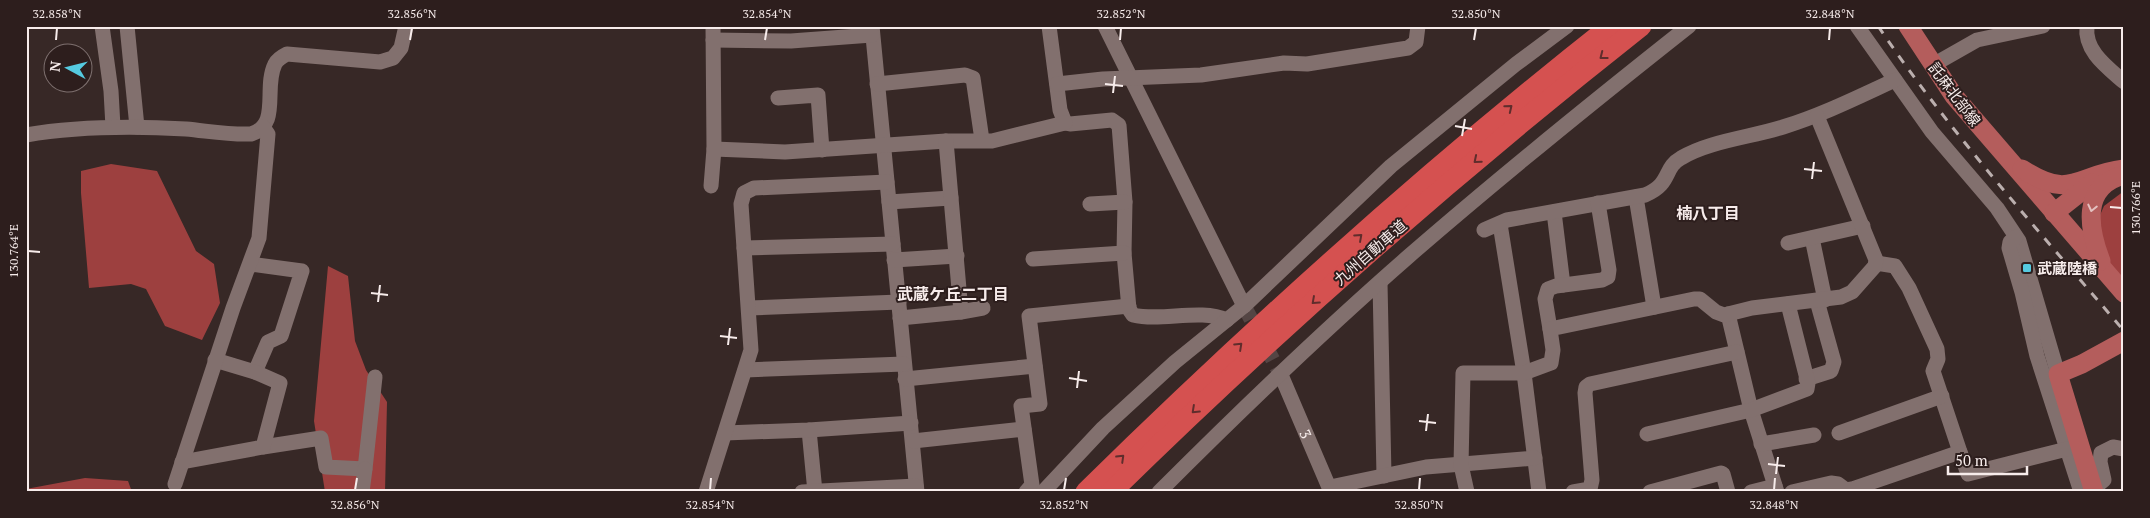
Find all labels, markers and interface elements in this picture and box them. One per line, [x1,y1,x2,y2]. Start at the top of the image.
text: 32.858°N [32,6,82,21]
text: 32.856°N [387,6,437,21]
text: 32.854°N [742,6,792,21]
text: 32.852°N [1096,6,1146,21]
text: 32.850°N [1451,6,1501,21]
text: 32.848°N [1805,6,1855,21]
north arrow [42,42,92,92]
one-way arrow [1600,51,1609,59]
street label: 託麻北部線 [1924,58,1986,130]
text: N [45,60,65,73]
one-way arrow [1503,105,1512,114]
one-way arrow [1474,154,1483,163]
text: 130.766°E [2128,181,2143,235]
district label: 楠八丁目 [1676,202,1740,224]
one-way arrow [2087,204,2098,213]
street label: 九州自動車道 [1329,215,1411,289]
text: 130.764°E [6,224,21,278]
one-way arrow [1354,234,1363,243]
place label: 武蔵陸橋 [2037,258,2098,278]
marker: 武蔵陸橋 [2021,262,2033,274]
district label: 武蔵ケ丘二丁目 [897,283,1009,305]
one-way arrow [1311,295,1320,304]
one-way arrow [1233,343,1242,352]
one-way arrow [1192,404,1201,413]
street label: 3 [1295,426,1317,441]
scale bar [1948,443,2026,475]
text: 50 m [1955,450,1988,470]
one-way arrow [1115,455,1124,464]
text: 32.856°N [330,497,380,512]
text: 32.854°N [685,497,735,512]
text: 32.852°N [1039,497,1089,512]
text: 32.850°N [1394,497,1444,512]
text: 32.848°N [1749,497,1799,512]

